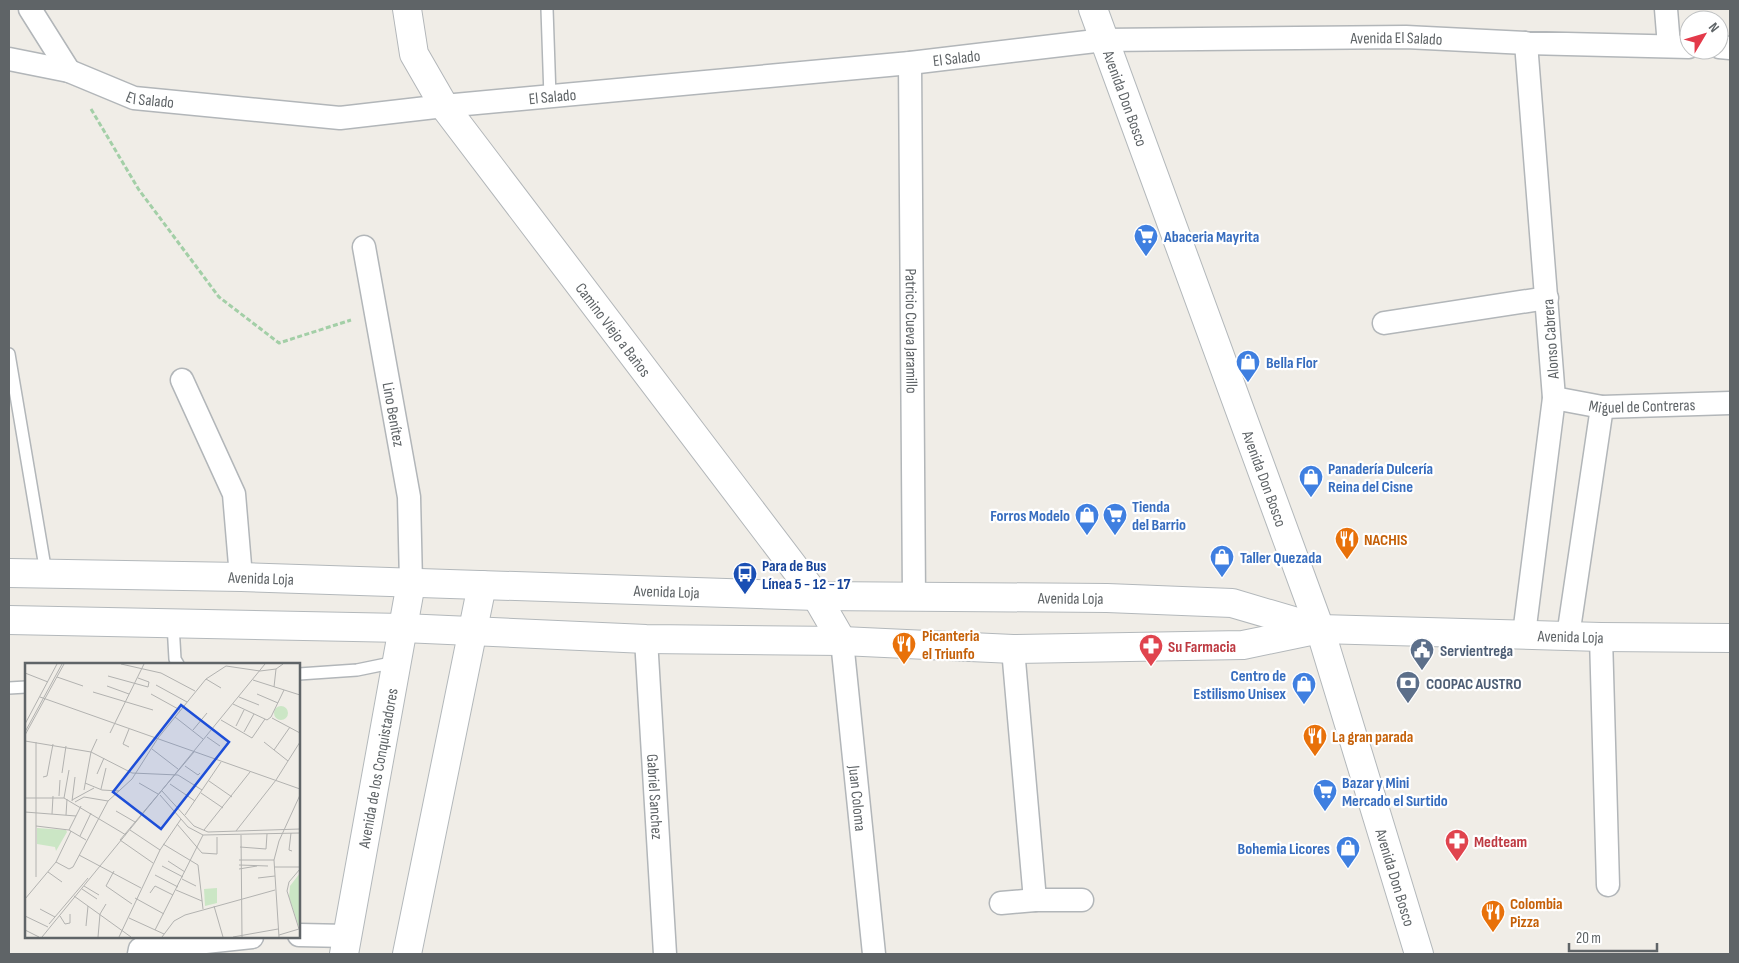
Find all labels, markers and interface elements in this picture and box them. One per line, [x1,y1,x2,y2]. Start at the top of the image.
north arrow [1679,10,1729,60]
text: N [1705,19,1723,35]
street label: Avenida El Salado [1349,29,1443,50]
street label: El Salado [932,47,981,71]
street label: Avenida Don Bosco [1098,47,1151,149]
street label: El Salado [528,86,577,109]
street label: El Salado [123,88,175,113]
supermarket icon: Abaceria Mayrita [1133,223,1159,257]
place label: Abaceria Mayrita [1163,228,1259,247]
street label: Patricio Cueva Jaramillo [901,268,920,394]
street label: Camino Viejo a Baños [571,280,654,381]
street label: Alonso Cabrera [1539,298,1564,380]
shop icon: Bella Flor [1235,349,1261,383]
place label: Bella Flor [1266,354,1318,373]
street label: Lino Benítez [378,381,408,449]
street label: Miguel de Contreras [1587,396,1696,418]
street label: Avenida Don Bosco [1237,427,1290,530]
place label: Panadería Dulcería Reina del Cisne [1328,460,1433,497]
shop icon: Panadería Dulcería Reina del Cisne [1298,464,1324,498]
place label: Tienda del Barrio [1132,498,1186,535]
shop icon: Forros Modelo [1074,502,1100,536]
supermarket icon: Tienda del Barrio [1102,502,1128,536]
place label: Forros Modelo [990,507,1070,526]
restaurant icon: NACHIS [1334,526,1360,560]
place label: NACHIS [1364,531,1408,550]
shop icon: Taller Quezada [1209,544,1235,578]
place label: Taller Quezada [1240,549,1322,568]
place label: Para de Bus Línea 5 - 12 - 17 [762,557,850,594]
bus stop icon: Para de Bus Línea 5 - 12 - 17 [732,561,758,595]
street label: Avenida Loja [227,569,294,590]
street label: Avenida Loja [632,582,700,603]
street label: Avenida Loja [1037,590,1104,609]
place label: Picanteria el Triunfo [922,627,980,664]
street label: Avenida Loja [1536,627,1604,648]
restaurant icon: Picanteria el Triunfo [891,631,917,665]
pharmacy icon: Su Farmacia [1138,633,1164,667]
public building icon: Servientrega [1409,637,1435,671]
place label: Su Farmacia [1168,638,1236,657]
place label: Servientrega [1440,642,1513,661]
inset map [25,663,300,938]
place label: Centro de Estilismo Unisex [1193,667,1286,704]
bank icon: COOPAC AUSTRO [1395,670,1421,704]
shop icon: Centro de Estilismo Unisex [1291,671,1317,705]
place label: COOPAC AUSTRO [1426,675,1522,694]
street label: Avenida de los Conquistadores [355,687,403,851]
restaurant icon: La gran parada [1302,723,1328,757]
place label: La gran parada [1332,728,1413,747]
street label: Gabriel Sanchez [642,754,666,840]
street label: Juan Coloma [844,764,869,832]
place label: Bazar y Mini Mercado el Surtido [1342,774,1448,811]
supermarket icon: Bazar y Mini Mercado el Surtido [1312,778,1338,812]
street label: Avenida Don Bosco [1370,826,1418,929]
pharmacy icon: Medteam [1444,828,1470,862]
place label: Medteam [1474,833,1527,852]
shop icon: Bohemia Licores [1335,835,1361,869]
place label: Bohemia Licores [1238,840,1330,859]
place label: Colombia Pizza [1510,895,1563,932]
restaurant icon: Colombia Pizza [1480,899,1506,933]
scale bar [1569,920,1656,952]
text: 20 m [1576,929,1601,948]

